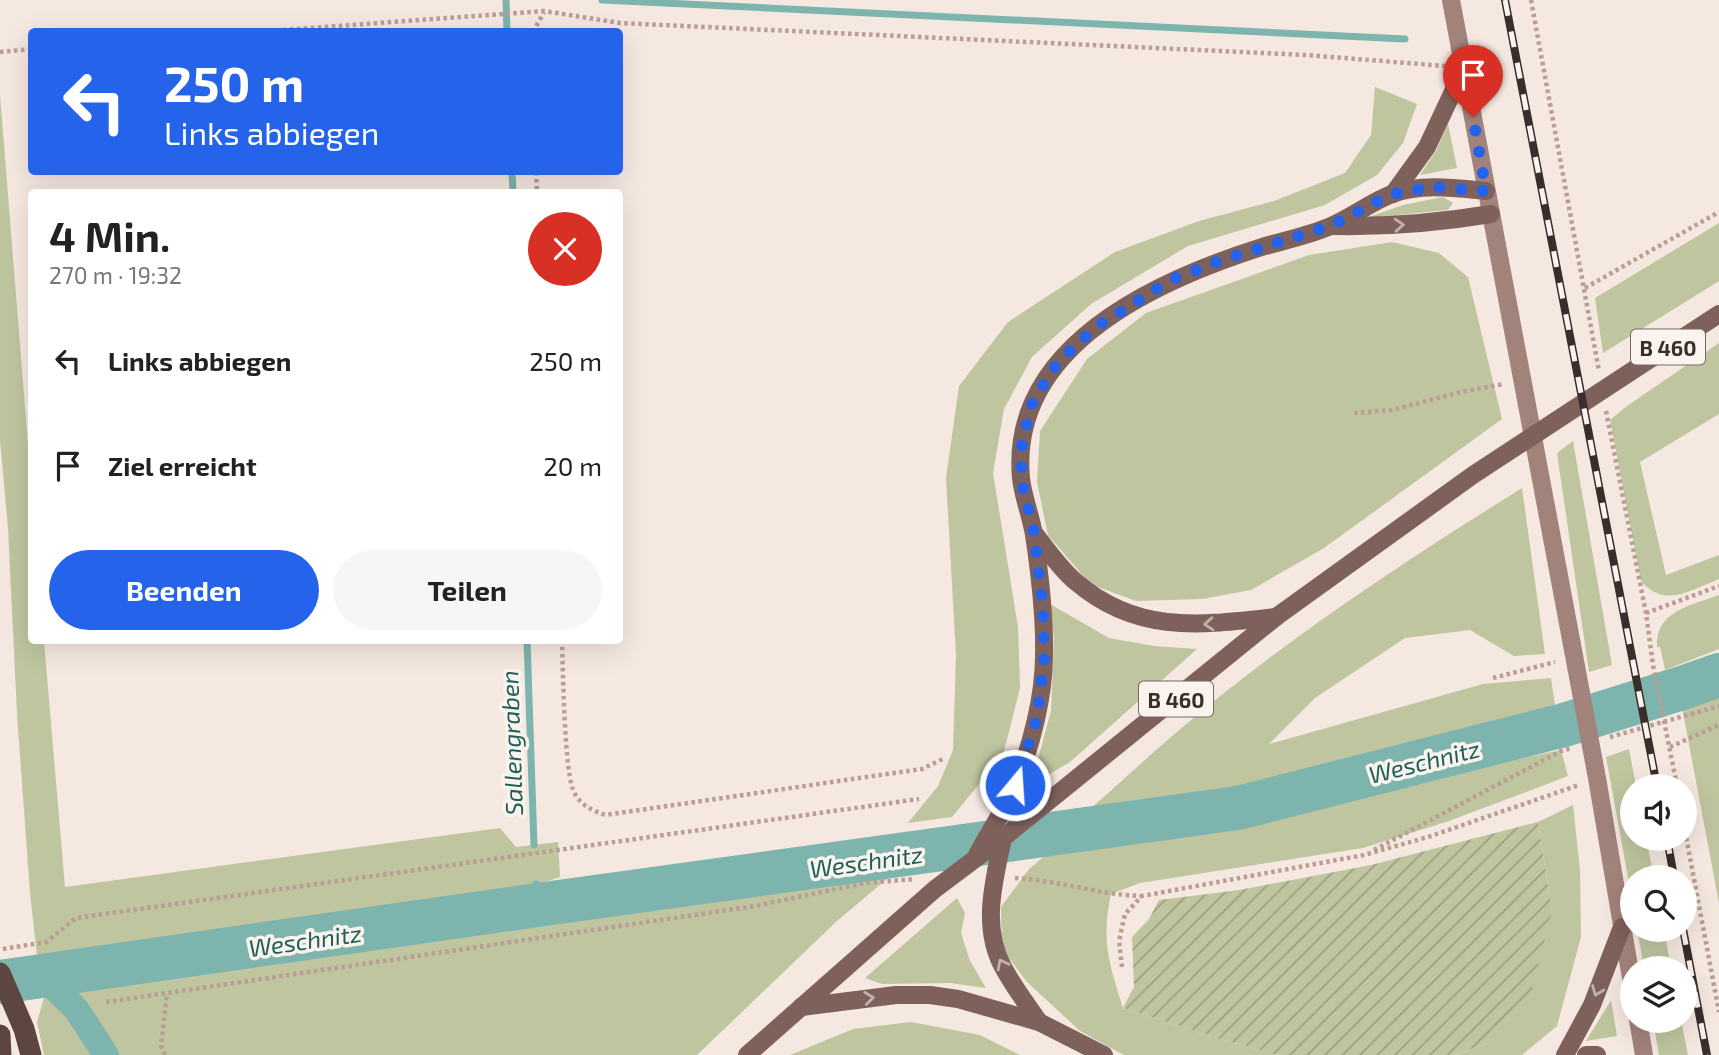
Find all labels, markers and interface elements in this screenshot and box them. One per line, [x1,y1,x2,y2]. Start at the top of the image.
pin [1443,45,1503,117]
text: 250 m [164,53,304,112]
icon: left [49,56,140,147]
icon: arrive [1454,56,1492,94]
text: Links abbiegen [164,113,379,151]
text: 4 Min. [49,210,170,260]
button: close [528,212,602,286]
one-way arrow [1393,218,1404,233]
text: 270 m · 19:32 [49,261,182,289]
road number: B 460 [1631,330,1705,364]
icon: left [49,342,87,380]
text: Links abbiegen [108,345,292,376]
text: 250 m [529,345,602,376]
icon: arrive [49,447,87,485]
text: Ziel erreicht [108,450,257,481]
text: 20 m [543,450,602,481]
button: Beenden [49,550,319,630]
button: Teilen [333,550,602,630]
one-way arrow [1203,616,1214,631]
water label: Sallengraben [494,670,528,816]
road number: B 460 [1139,682,1213,716]
water label: Weschnitz [1365,733,1483,789]
position arrow [978,748,1052,822]
map controls [1620,774,1697,1033]
button: sound [1620,774,1697,851]
water label: Weschnitz [808,839,924,883]
button: search [1620,865,1697,942]
water label: Weschnitz [247,918,363,962]
button: layers [1620,956,1697,1033]
one-way arrow [997,959,1011,972]
one-way arrow [1592,984,1606,996]
one-way arrow [863,991,875,1006]

